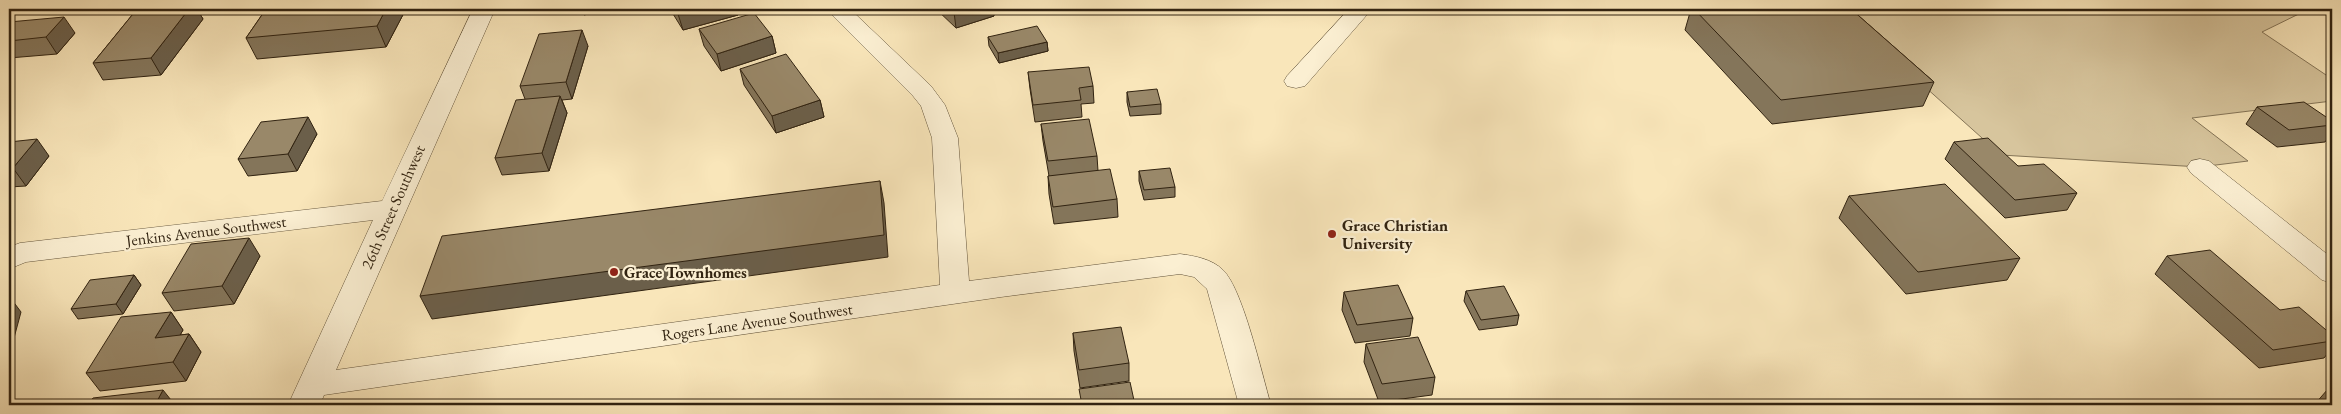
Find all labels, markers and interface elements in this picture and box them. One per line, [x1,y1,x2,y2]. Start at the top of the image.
street label: 26th Street Southwest [356,142,430,272]
street label: Jenkins Avenue Southwest [123,211,287,251]
place label: Grace Christian University [1342,215,1448,254]
marker: Grace Christian University [1326,228,1338,240]
place label: Grace Townhomes [624,262,747,283]
marker: Grace Townhomes [608,266,620,278]
street label: Rogers Lane Avenue Southwest [660,298,854,346]

